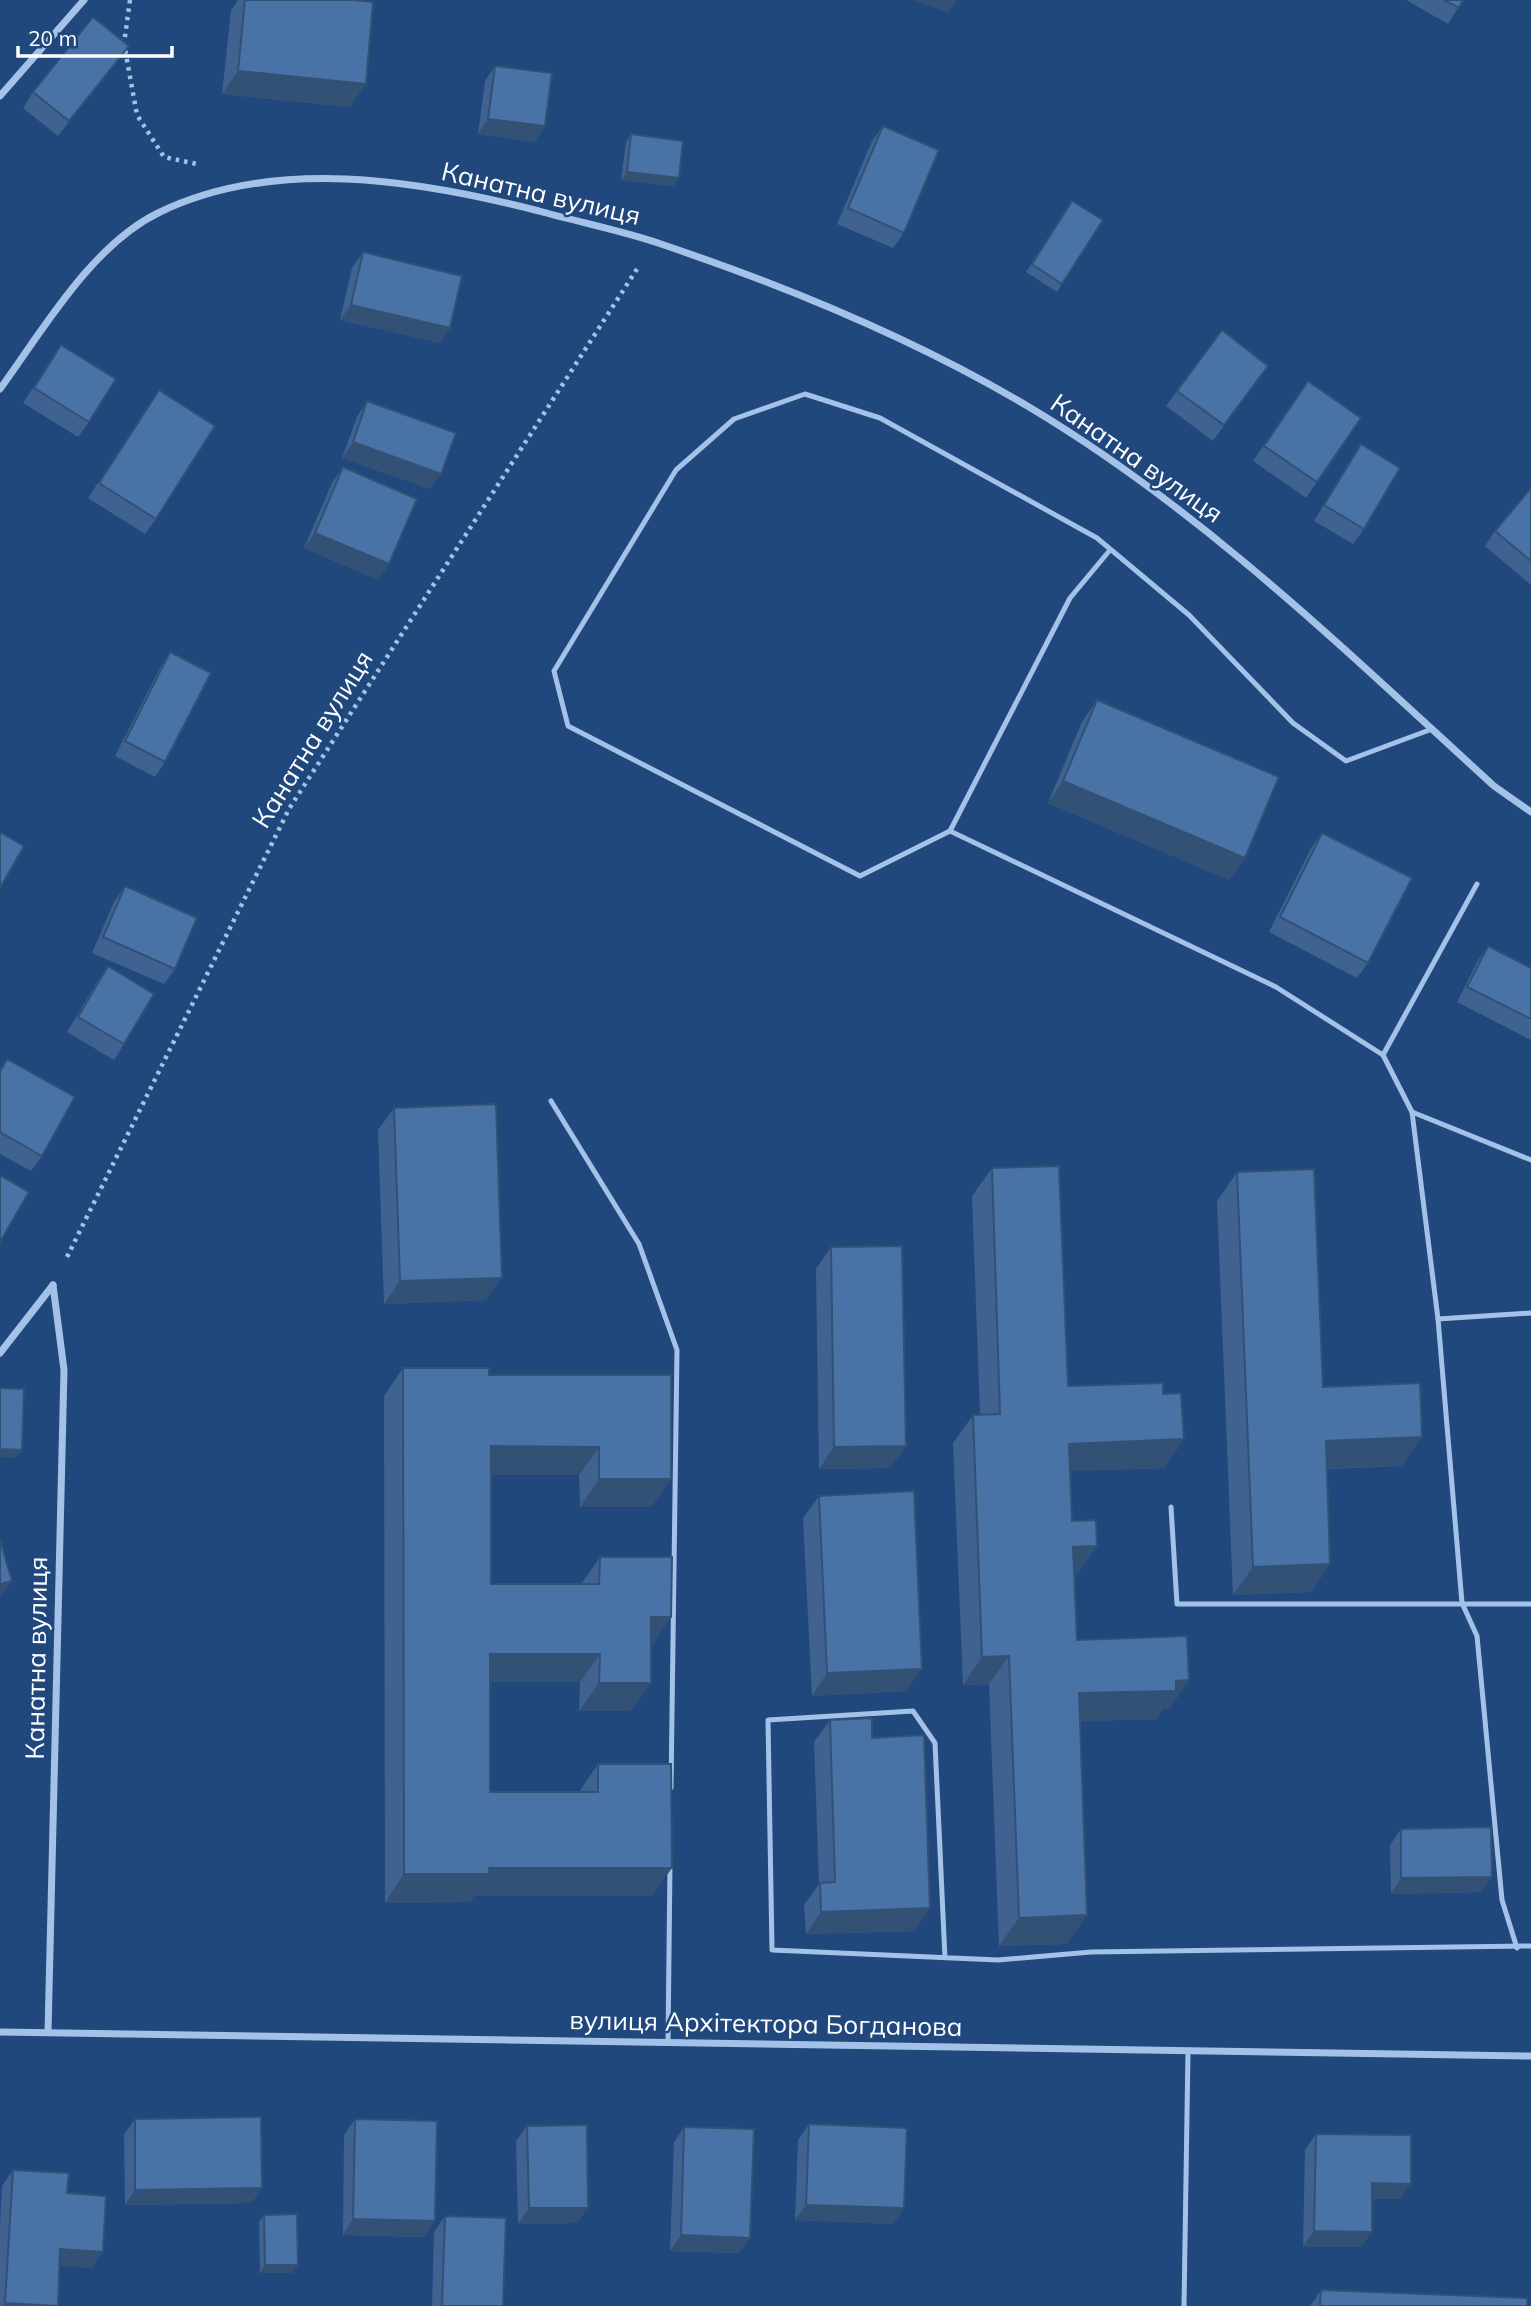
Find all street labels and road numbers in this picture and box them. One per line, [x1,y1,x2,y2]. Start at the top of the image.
street label: Канатна вулиця [438,154,644,232]
street label: Канатна вулиця [1044,386,1230,530]
street label: Канатна вулиця [244,644,380,834]
street label: Канатна вулиця [18,1556,54,1760]
street label: вулиця Архітектора Богданова [569,2003,963,2043]

